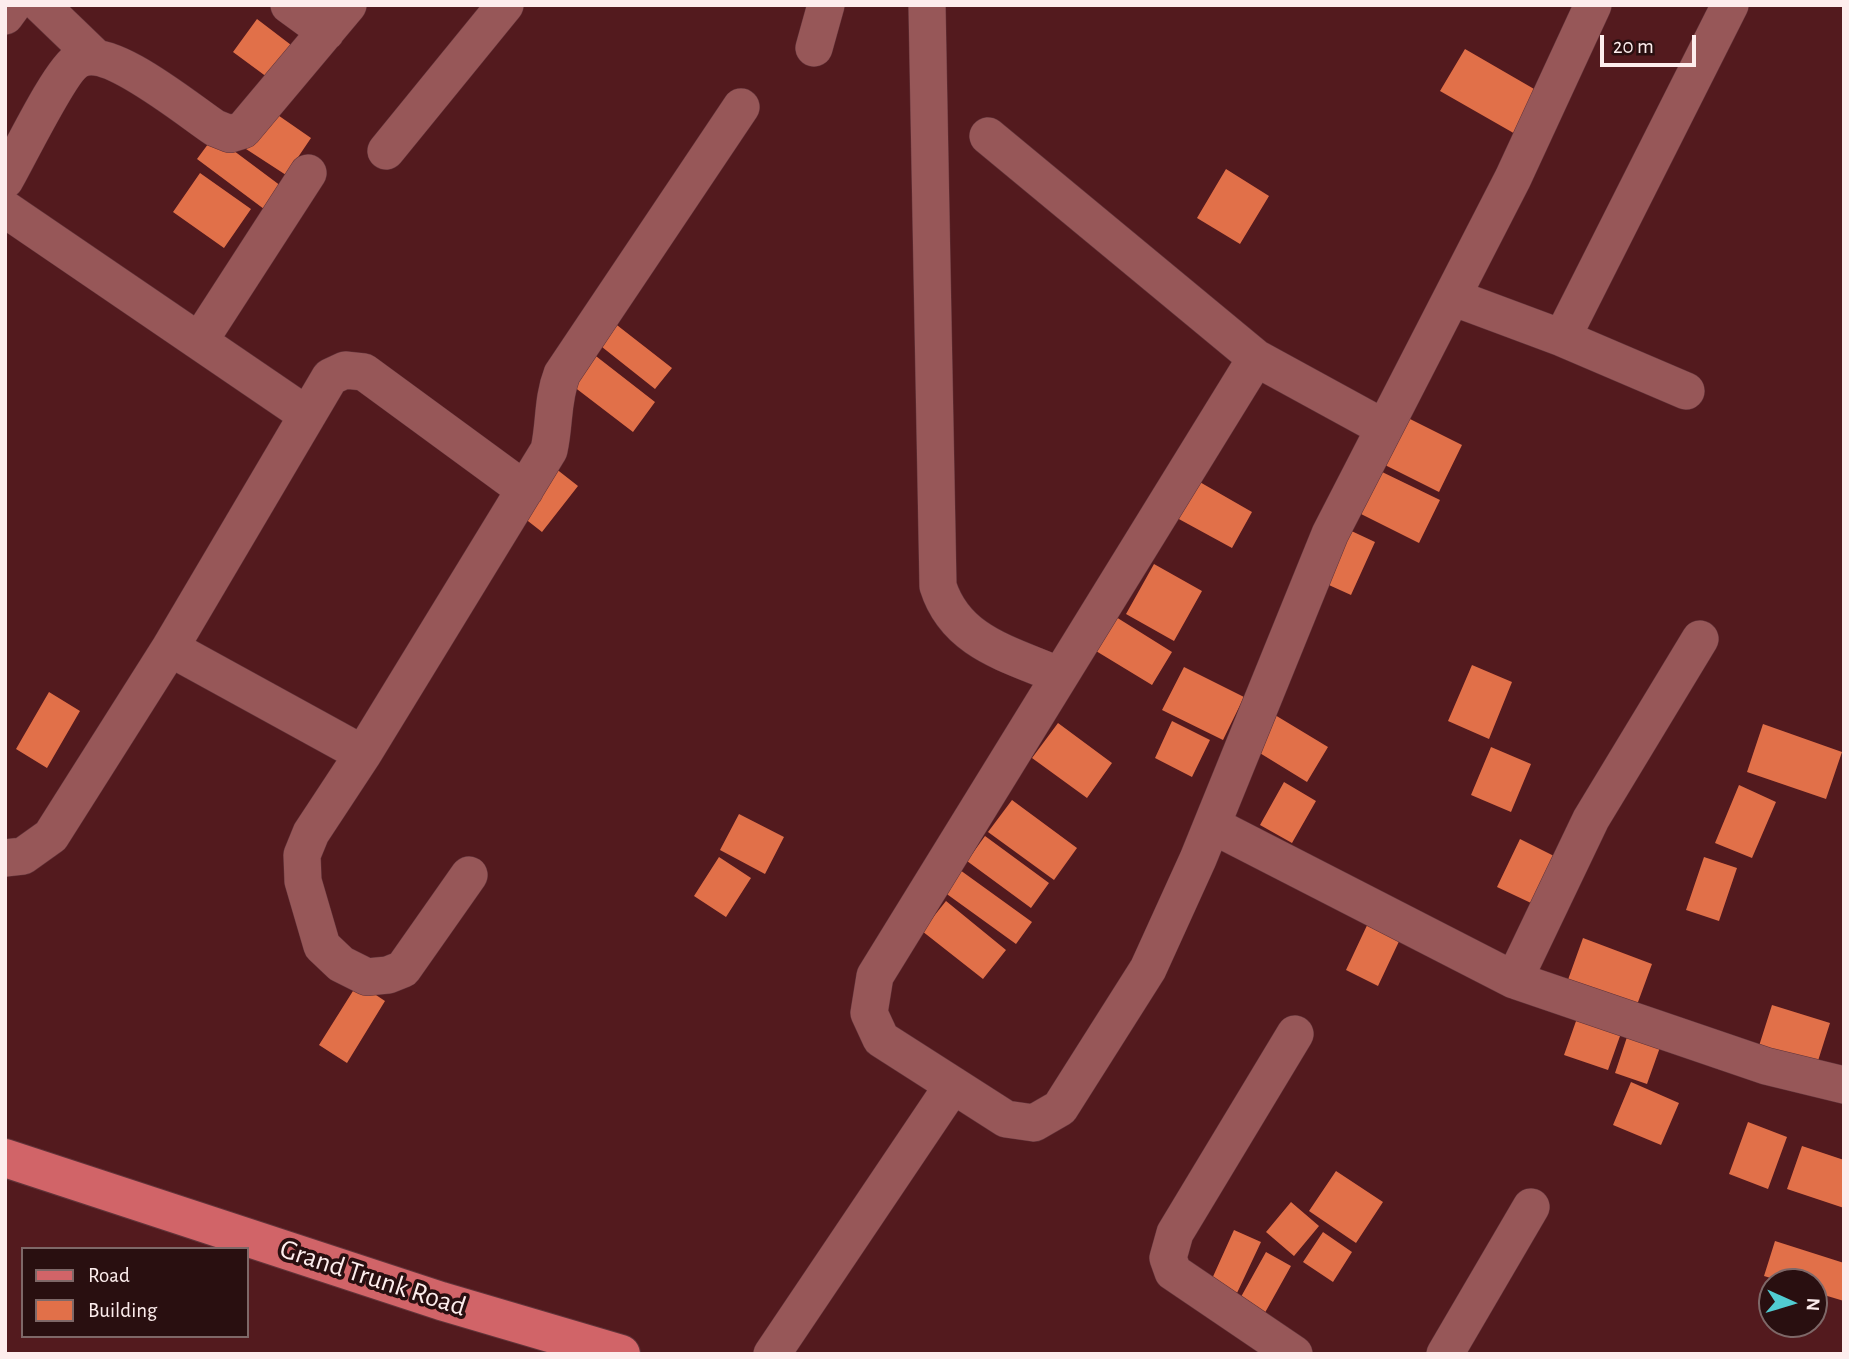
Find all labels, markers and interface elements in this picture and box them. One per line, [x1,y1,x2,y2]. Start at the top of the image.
scale bar [1604,21,1700,65]
text: 20 m [1613,36,1654,57]
street label: Grand Trunk Road [276,1232,470,1324]
legend [21,1247,248,1338]
text: Road [88,1265,130,1286]
north arrow [1758,1268,1828,1338]
text: N [1803,1297,1822,1312]
text: Building [88,1300,157,1321]

